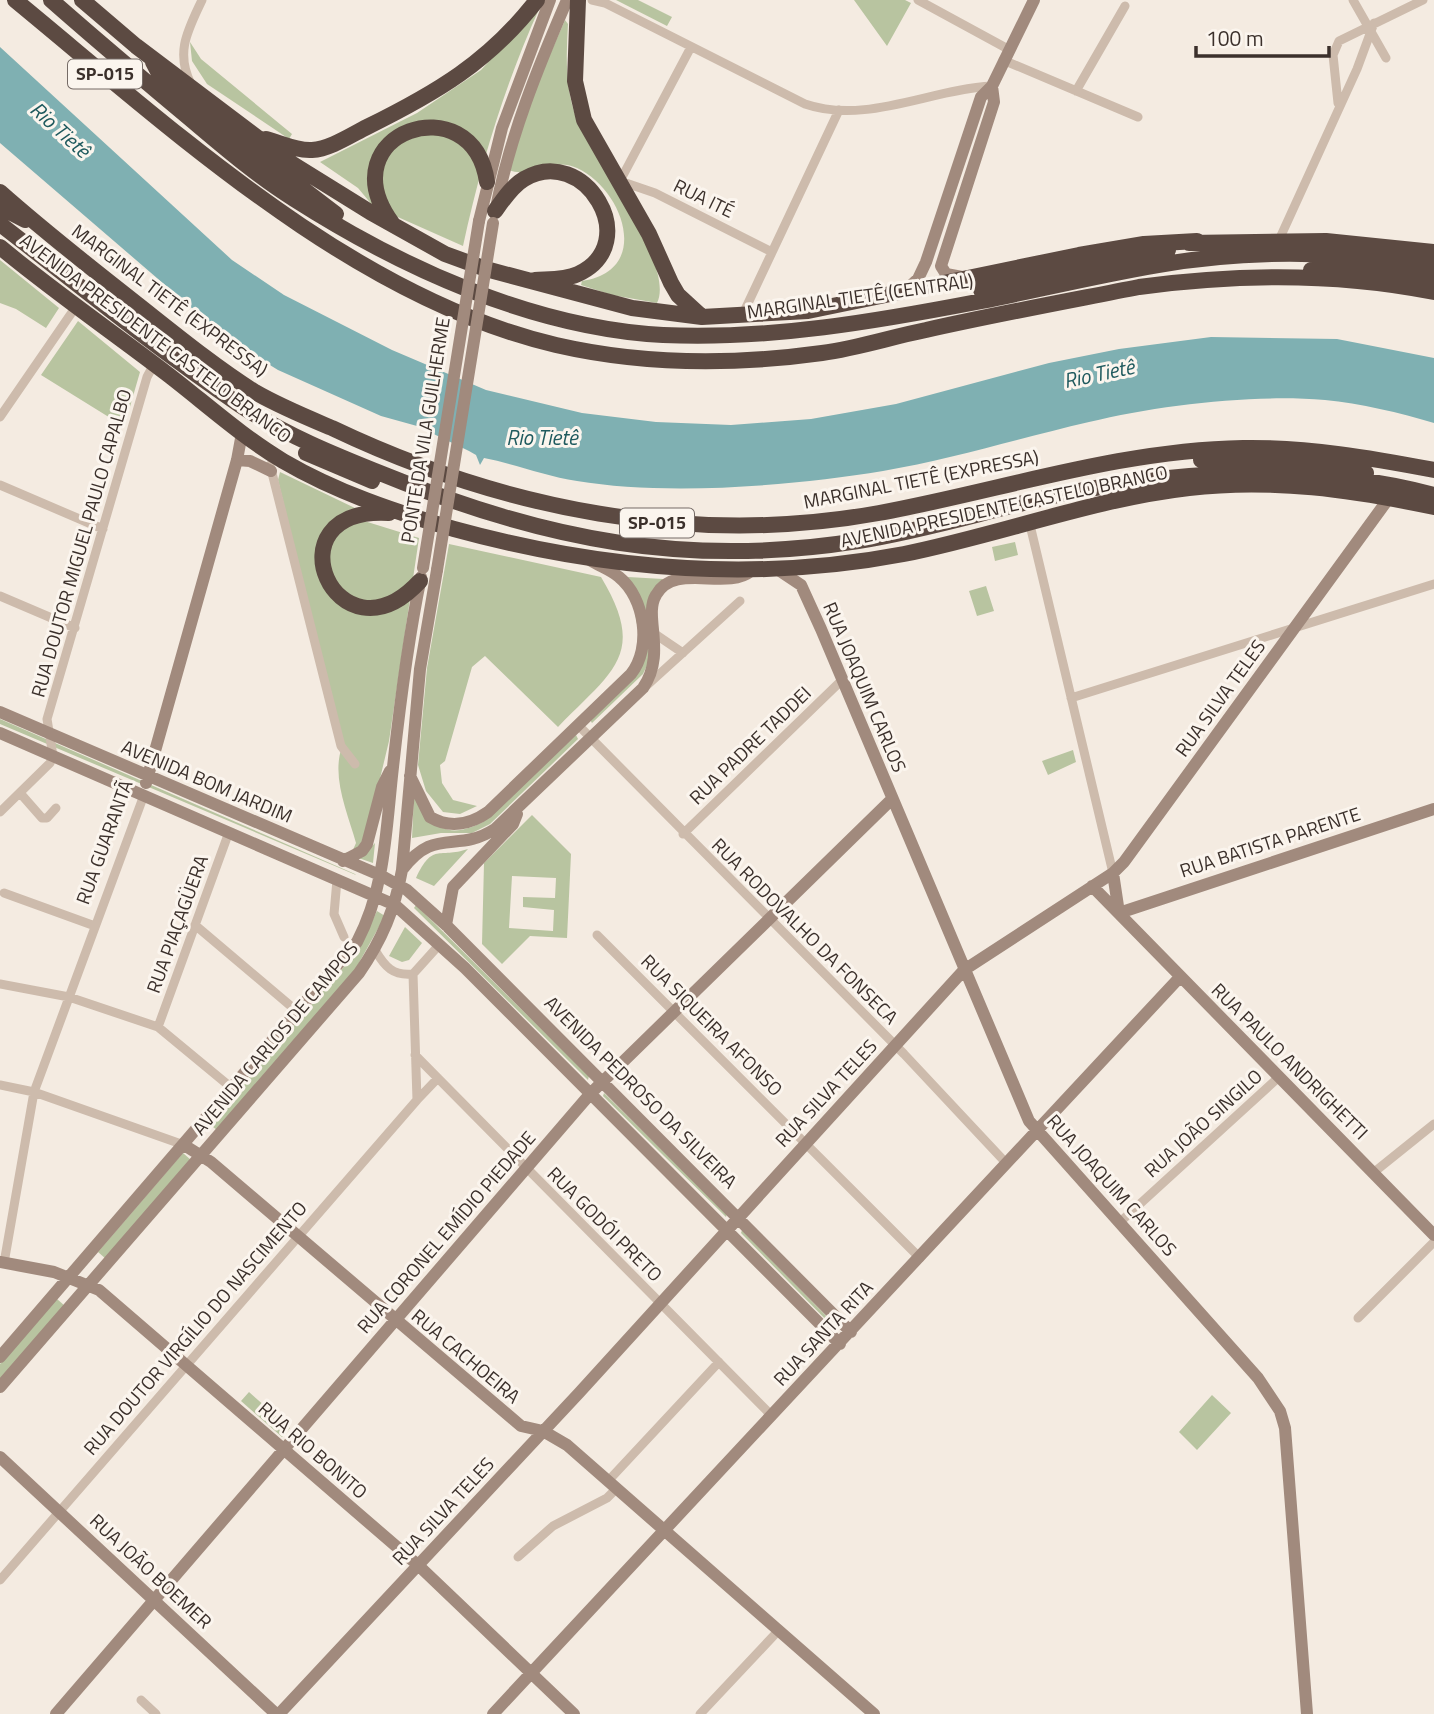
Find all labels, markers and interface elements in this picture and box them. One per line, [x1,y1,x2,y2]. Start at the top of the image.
scale bar [1196,14,1329,58]
text: 100 m [1206,22,1263,54]
road number: SP-015 [68,60,142,88]
water label: Rio Tietê [23,93,99,166]
street label: RUA ITÉ [669,170,740,225]
street label: MARGINAL TIETÊ (EXPRESSA) [66,216,274,383]
street label: AVENIDA PRESIDENTE CASTELO BRANCO [14,226,298,450]
street label: MARGINAL TIETÊ (CENTRAL) [745,265,975,326]
street label: PONTE DA VILA GUILHERME [392,315,457,545]
water label: Rio Tietê [1061,350,1138,396]
street label: RUA DOUTOR MIGUEL PAULO CAPALBO [23,385,138,700]
water label: Rio Tietê [506,421,579,453]
street label: MARGINAL TIETÊ (EXPRESSA) [801,441,1041,516]
street label: AVENIDA PRESIDENTE CASTELO BRANCO [838,457,1170,554]
road number: SP-015 [620,508,694,538]
street label: RUA JOAQUIM CARLOS [816,597,915,777]
street label: RUA SILVA TELES [1167,633,1272,762]
street label: RUA PADRE TADDEI [682,679,817,811]
street label: AVENIDA BOM JARDIM [117,731,297,830]
street label: RUA GUARANTÃ [68,776,139,908]
street label: RUA BATISTA PARENTE [1176,799,1364,884]
street label: RUA RODOVALHO DA FONSECA [705,831,905,1031]
street label: RUA PIAÇAGÜERA [138,851,215,997]
street label: AVENIDA CARLOS DE CAMPOS [185,934,365,1141]
street label: RUA SIQUEIRA AFONSO [635,947,790,1102]
street label: RUA PAULO ANDRIGHETTI [1205,976,1375,1146]
street label: AVENIDA PEDROSO DA SILVEIRA [538,989,744,1195]
street label: RUA SILVA TELES [768,1032,884,1153]
street label: RUA JOÃO SINGILO [1137,1062,1268,1184]
street label: RUA JOAQUIM CARLOS [1040,1107,1184,1262]
street label: RUA CORONEL EMÍDIO PIEDADE [349,1124,542,1339]
street label: RUA GODÓI PRETO [541,1159,670,1288]
street label: RUA DOUTOR VIRGÍLIO DO NASCIMENTO [76,1194,313,1461]
street label: RUA SANTA RITA [766,1273,879,1392]
street label: RUA CACHOEIRA [405,1301,527,1410]
street label: RUA RIO BONITO [252,1394,374,1505]
street label: RUA SILVA TELES [385,1450,501,1571]
street label: RUA JOÃO BOEMER [84,1506,219,1635]

